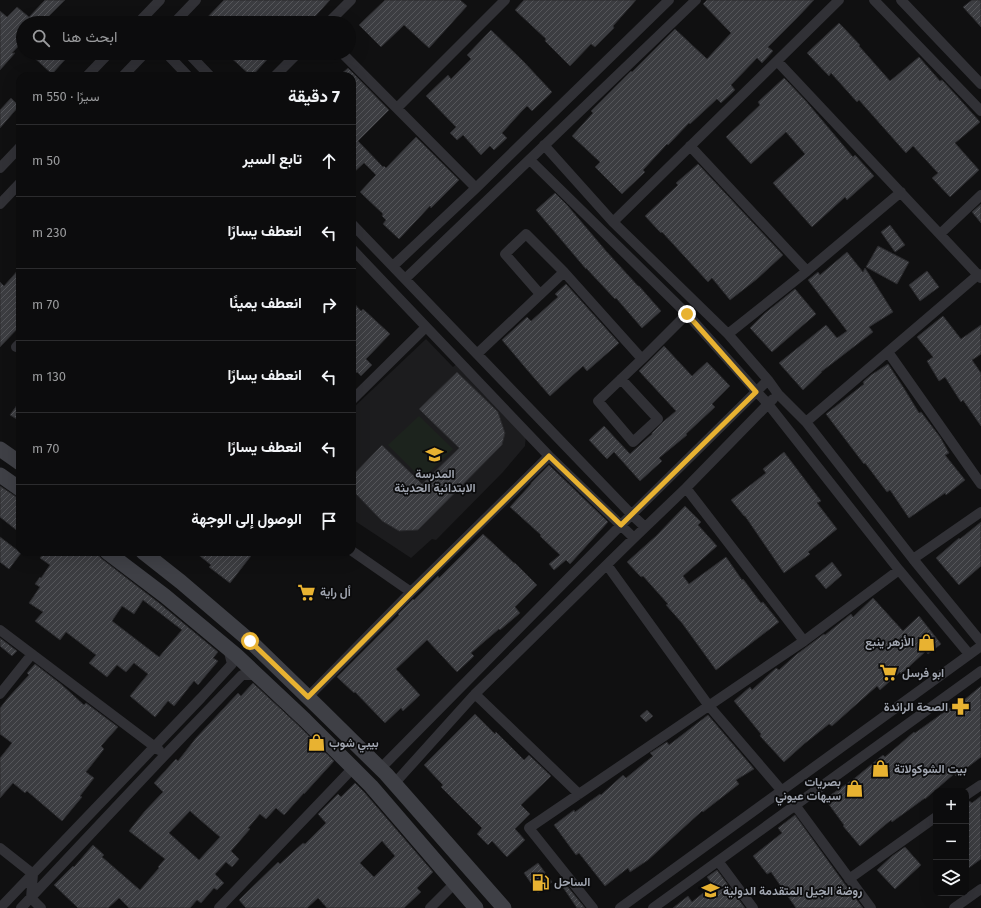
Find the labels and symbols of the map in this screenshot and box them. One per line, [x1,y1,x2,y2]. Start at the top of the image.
route end [678,305,696,323]
school or university icon: المدرسة الابتدائية الحديثة [425,445,445,465]
place label: المدرسة الابتدائية الحديثة [394,467,476,495]
supermarket icon: أل راية [297,582,317,602]
place label: أل راية [320,585,351,600]
route start [241,632,259,650]
shop icon: الأزهر ينبع [917,632,937,652]
place label: الأزهر ينبع [865,635,914,650]
supermarket icon: ابو فرسل [879,663,899,683]
place label: ابو فرسل [902,666,944,681]
pharmacy icon: الصحة الرائدة [951,697,971,717]
place label: الصحة الرائدة [884,700,948,715]
shop icon: بيبي شوب [306,733,326,753]
place label: بيبي شوب [329,736,379,753]
shop icon: بيت الشوكولاتة [871,759,891,779]
place label: بيت الشوكولاتة [894,762,967,777]
place label: بصريات سيهات عيوني [775,775,841,806]
shop icon: بصريات سيهات عيوني [844,779,864,799]
fuel station icon: الساحل [531,872,551,892]
place label: الساحل [554,875,590,889]
school or university icon: روضة الجيل المتقدمة الدولية [700,881,720,901]
place label: روضة الجيل المتقدمة الدولية [723,884,862,899]

